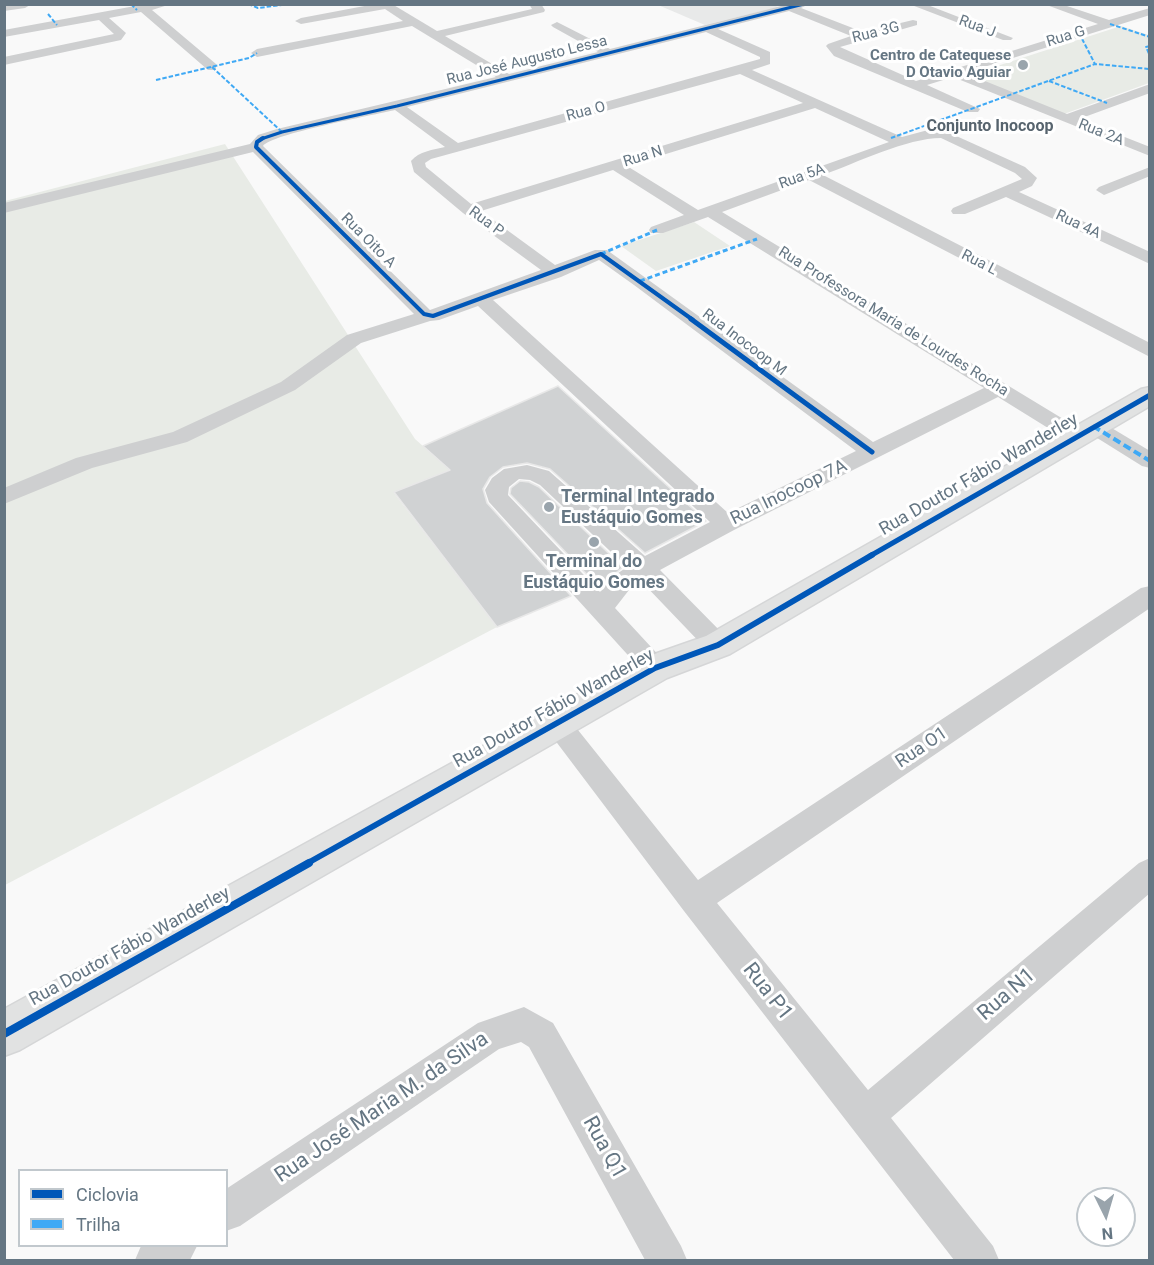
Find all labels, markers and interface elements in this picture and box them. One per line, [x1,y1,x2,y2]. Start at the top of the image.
street label: Rua J [956,12,998,42]
street label: Rua 3G [851,18,901,48]
street label: Rua G [1044,23,1088,51]
street label: Rua José Augusto Lessa [445,32,609,90]
place label: Centro de Catequese D Otavio Aguiar [870,47,1011,82]
marker: Centro de Catequese D Otavio Aguiar [1016,58,1030,72]
street label: Rua O [564,98,608,126]
street label: Rua 2A [1076,116,1126,150]
district label: Conjunto Inocoop [927,117,1053,137]
street label: Rua N [621,143,665,171]
street label: Rua 5A [777,160,827,194]
street label: Rua P [465,203,507,241]
street label: Rua 4A [1053,207,1103,243]
street label: Rua Oito A [337,210,399,272]
street label: Rua Professora Maria de Lourdes Rocha [775,243,1011,401]
street label: Rua L [958,246,1000,280]
street label: Rua Inocoop M [698,306,790,380]
street label: Rua Doutor Fábio Wanderley [876,409,1082,541]
street label: Rua Inocoop 7A [727,456,851,530]
place label: Terminal Integrado Eustáquio Gomes [561,486,715,528]
marker: Terminal Integrado Eustáquio Gomes [542,500,556,514]
marker: Terminal do Eustáquio Gomes [587,535,601,549]
place label: Terminal do Eustáquio Gomes [523,551,665,594]
street label: Rua Doutor Fábio Wanderley [450,645,658,773]
street label: Rua O1 [892,723,952,773]
street label: Rua Doutor Fábio Wanderley [26,883,234,1011]
street label: Rua P1 [737,958,797,1026]
street label: Rua N1 [973,963,1041,1027]
street label: Rua José Maria M. da Silva [270,1027,494,1189]
street label: Rua Q1 [577,1112,631,1184]
legend [18,1169,228,1247]
text: Ciclovia [76,1184,139,1205]
north arrow [1076,1187,1136,1247]
text: Trilha [76,1214,121,1235]
text: N [1101,1223,1114,1243]

